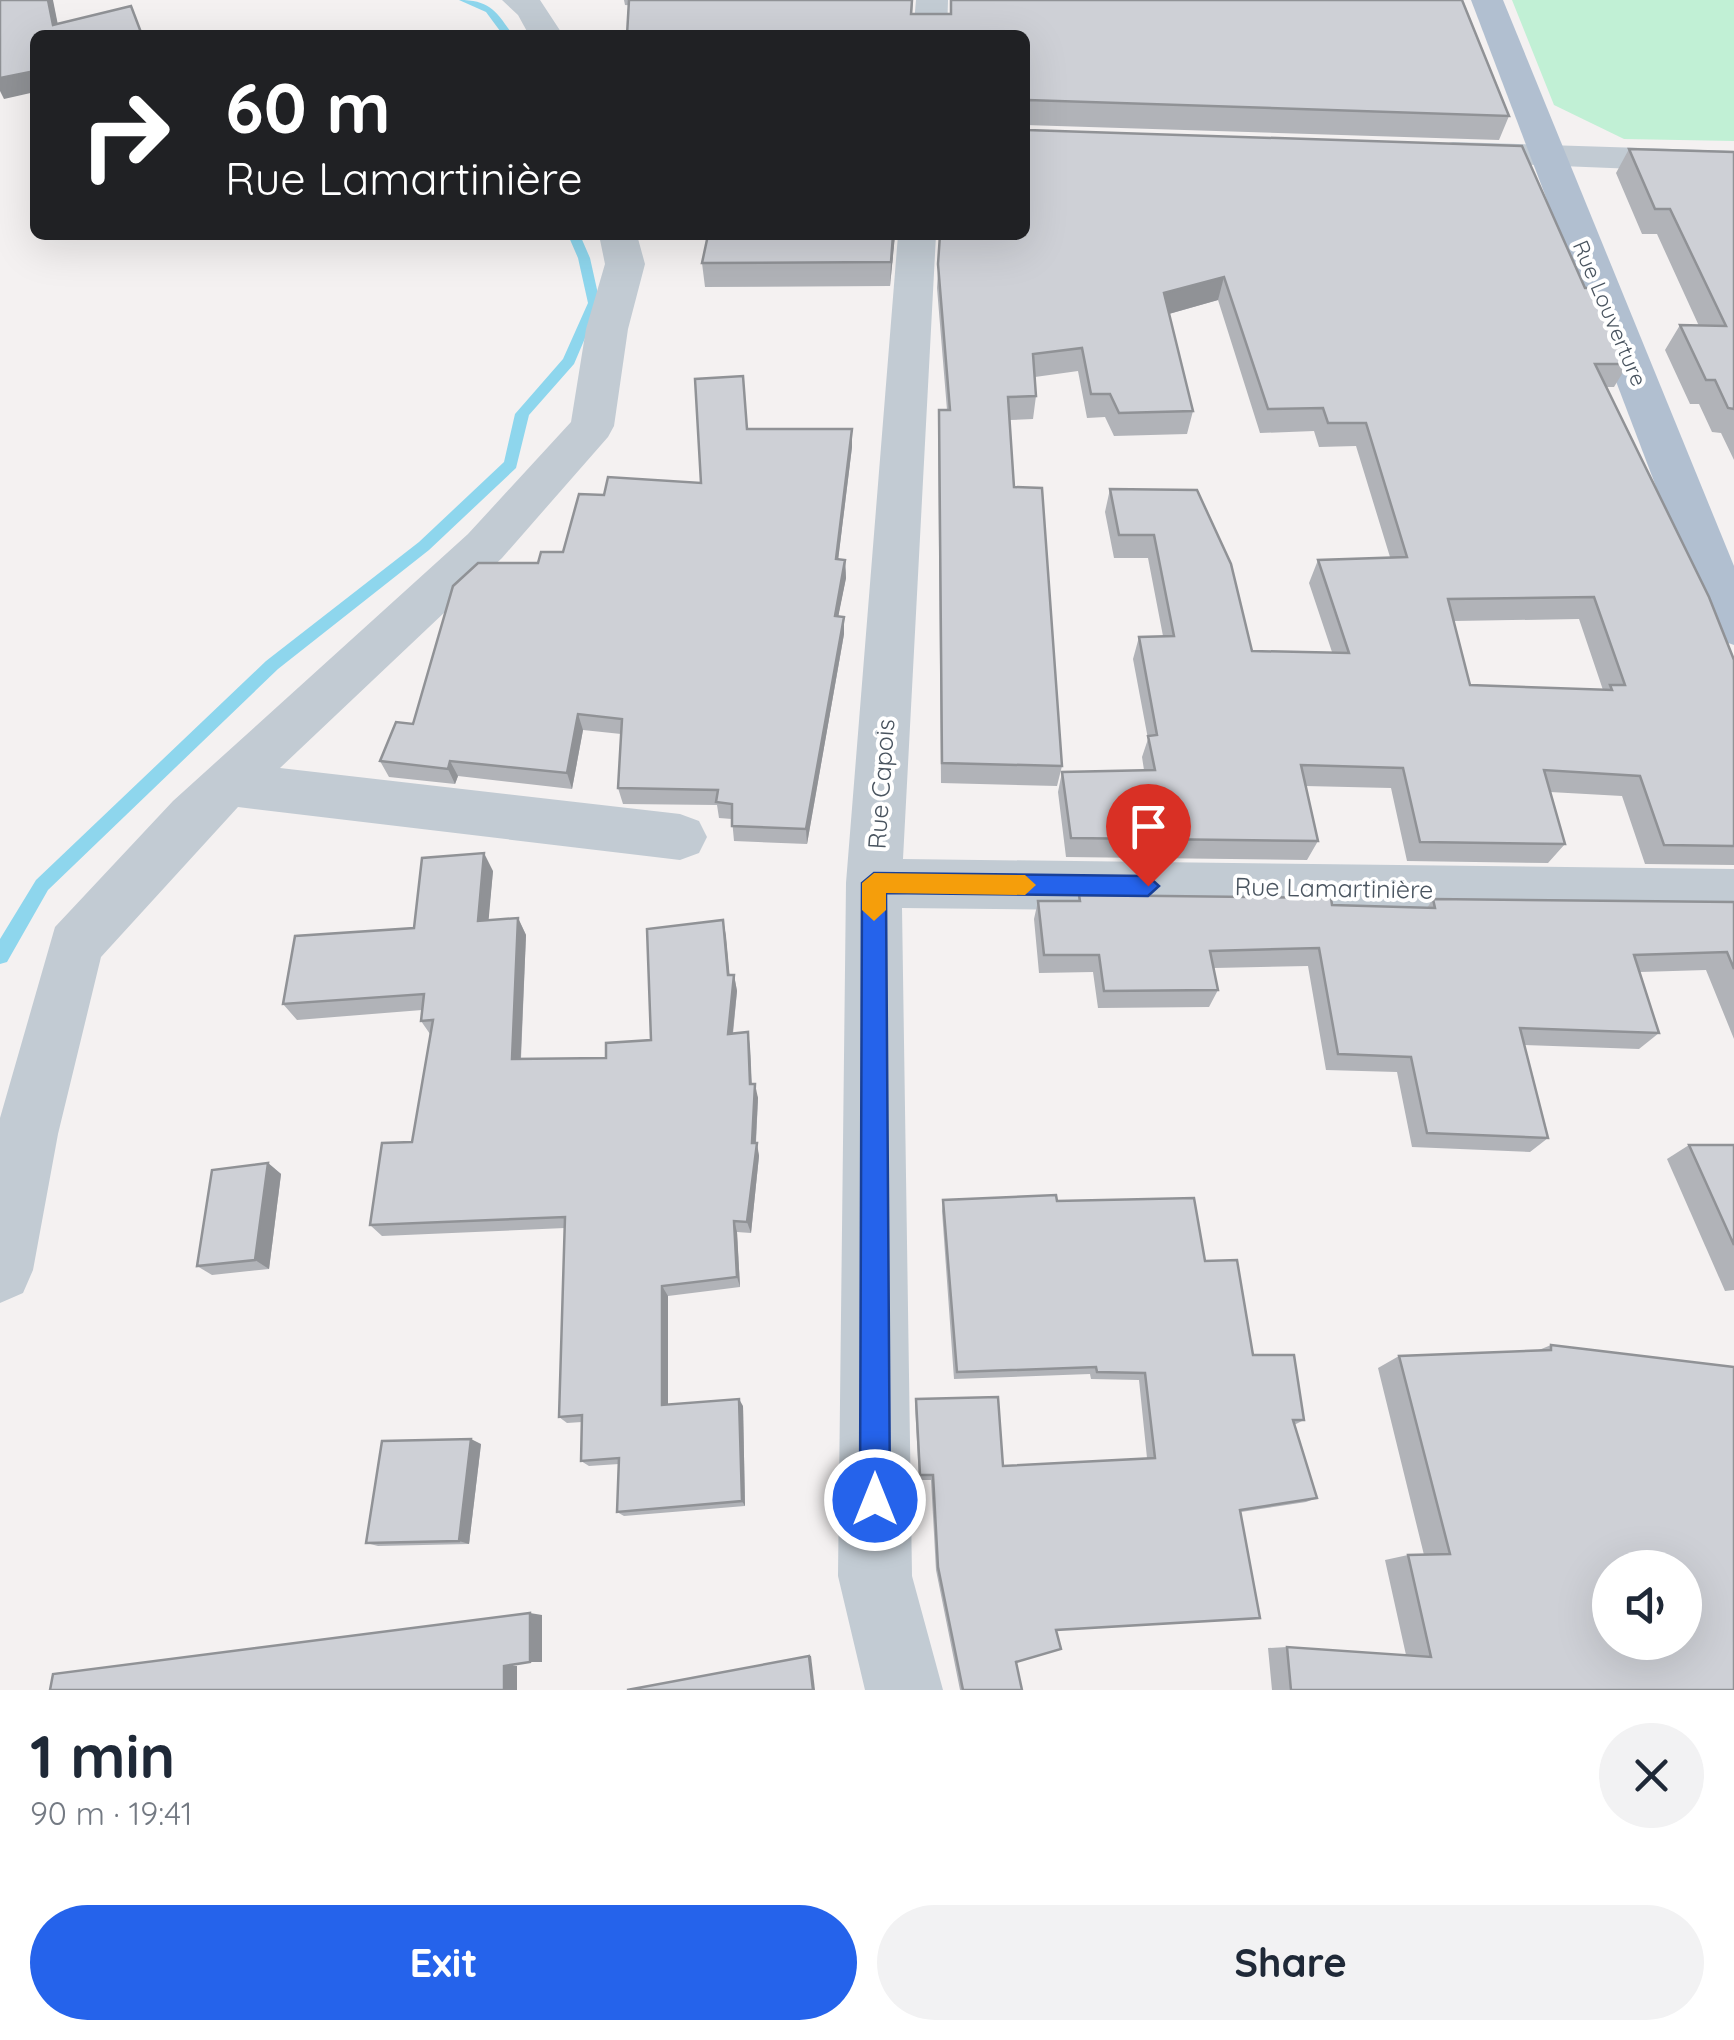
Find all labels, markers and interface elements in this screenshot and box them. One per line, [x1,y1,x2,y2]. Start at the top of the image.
text: 60 m [225,63,391,151]
icon: right [60,70,190,200]
text: Rue Lamartinière [225,150,583,206]
street label: Rue Louverture [1567,236,1653,390]
street label: Rue Capois [860,718,901,850]
pin [1106,784,1191,887]
icon: arrive [1121,799,1176,854]
street label: Rue Lamartinière [1234,870,1434,905]
position arrow [823,1448,927,1552]
map controls [1592,1550,1702,1660]
button: sound [1592,1550,1702,1660]
text: 1 min [30,1718,175,1793]
button: close [1599,1723,1704,1828]
text: 90 m · 19:41 [30,1793,193,1833]
button: Exit [30,1905,857,2020]
button: Share [877,1905,1704,2020]

